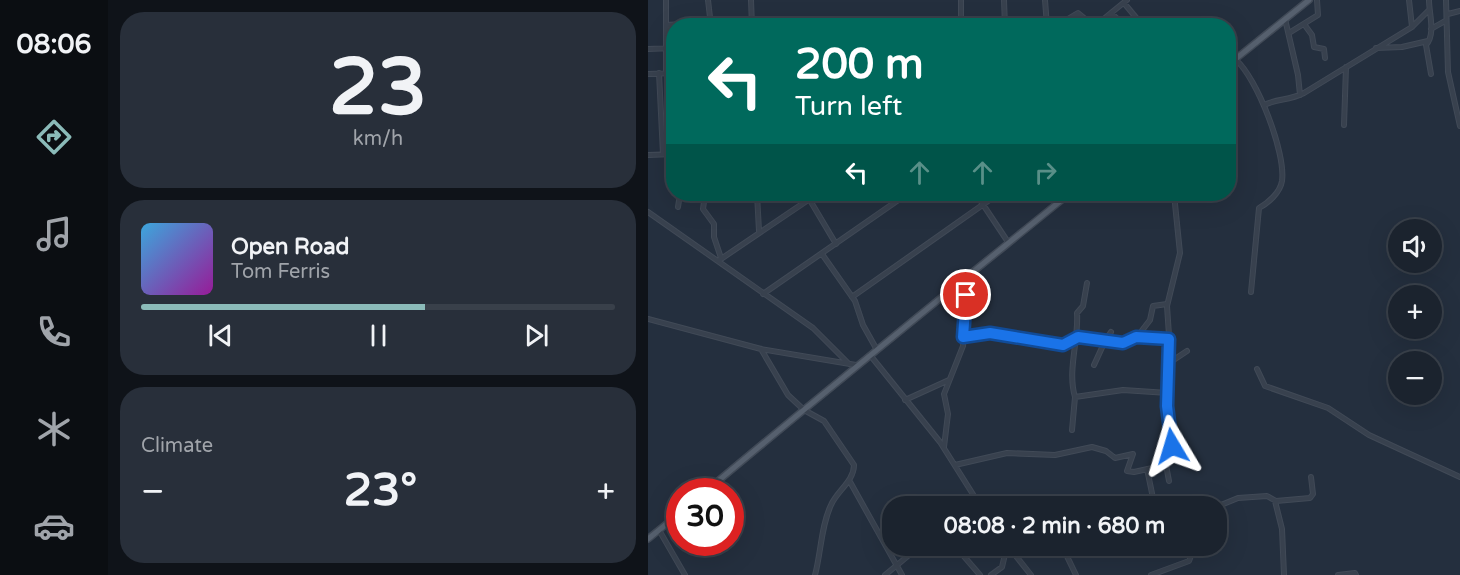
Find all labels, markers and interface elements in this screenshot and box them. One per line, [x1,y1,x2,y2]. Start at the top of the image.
text: 08:06 [17,28,91,61]
text: 200 m [795,39,924,90]
text: 23 [329,41,427,135]
icon: left [696,42,774,120]
text: Turn left [795,90,902,123]
icon: directions [33,116,75,158]
text: km/h [353,127,403,151]
icon: left [840,156,873,189]
icon: ahead [903,156,936,189]
icon: ahead [966,156,999,189]
icon: right [1029,156,1062,189]
icon: music [33,213,75,255]
map controls [1388,219,1442,405]
button: sound [1388,219,1442,273]
text: Open Road [231,234,349,260]
text: Tom Ferris [231,260,330,284]
pin [940,269,991,320]
icon: arrive [949,278,982,311]
button: + [1388,285,1442,339]
icon: phone [33,311,75,353]
icon: previous [204,319,237,352]
icon: pause [362,319,395,352]
icon: next [520,319,553,352]
button: − [1388,351,1442,405]
icon: climate [33,408,75,450]
position arrow [1140,414,1204,478]
text: Climate [141,434,213,458]
text: 23° [344,464,417,518]
text: − [141,472,165,511]
text: + [596,472,615,511]
speed limit sign: 30 [666,478,744,556]
icon: car [33,505,75,547]
text: 08:08 · 2 min · 680 m [944,513,1165,539]

